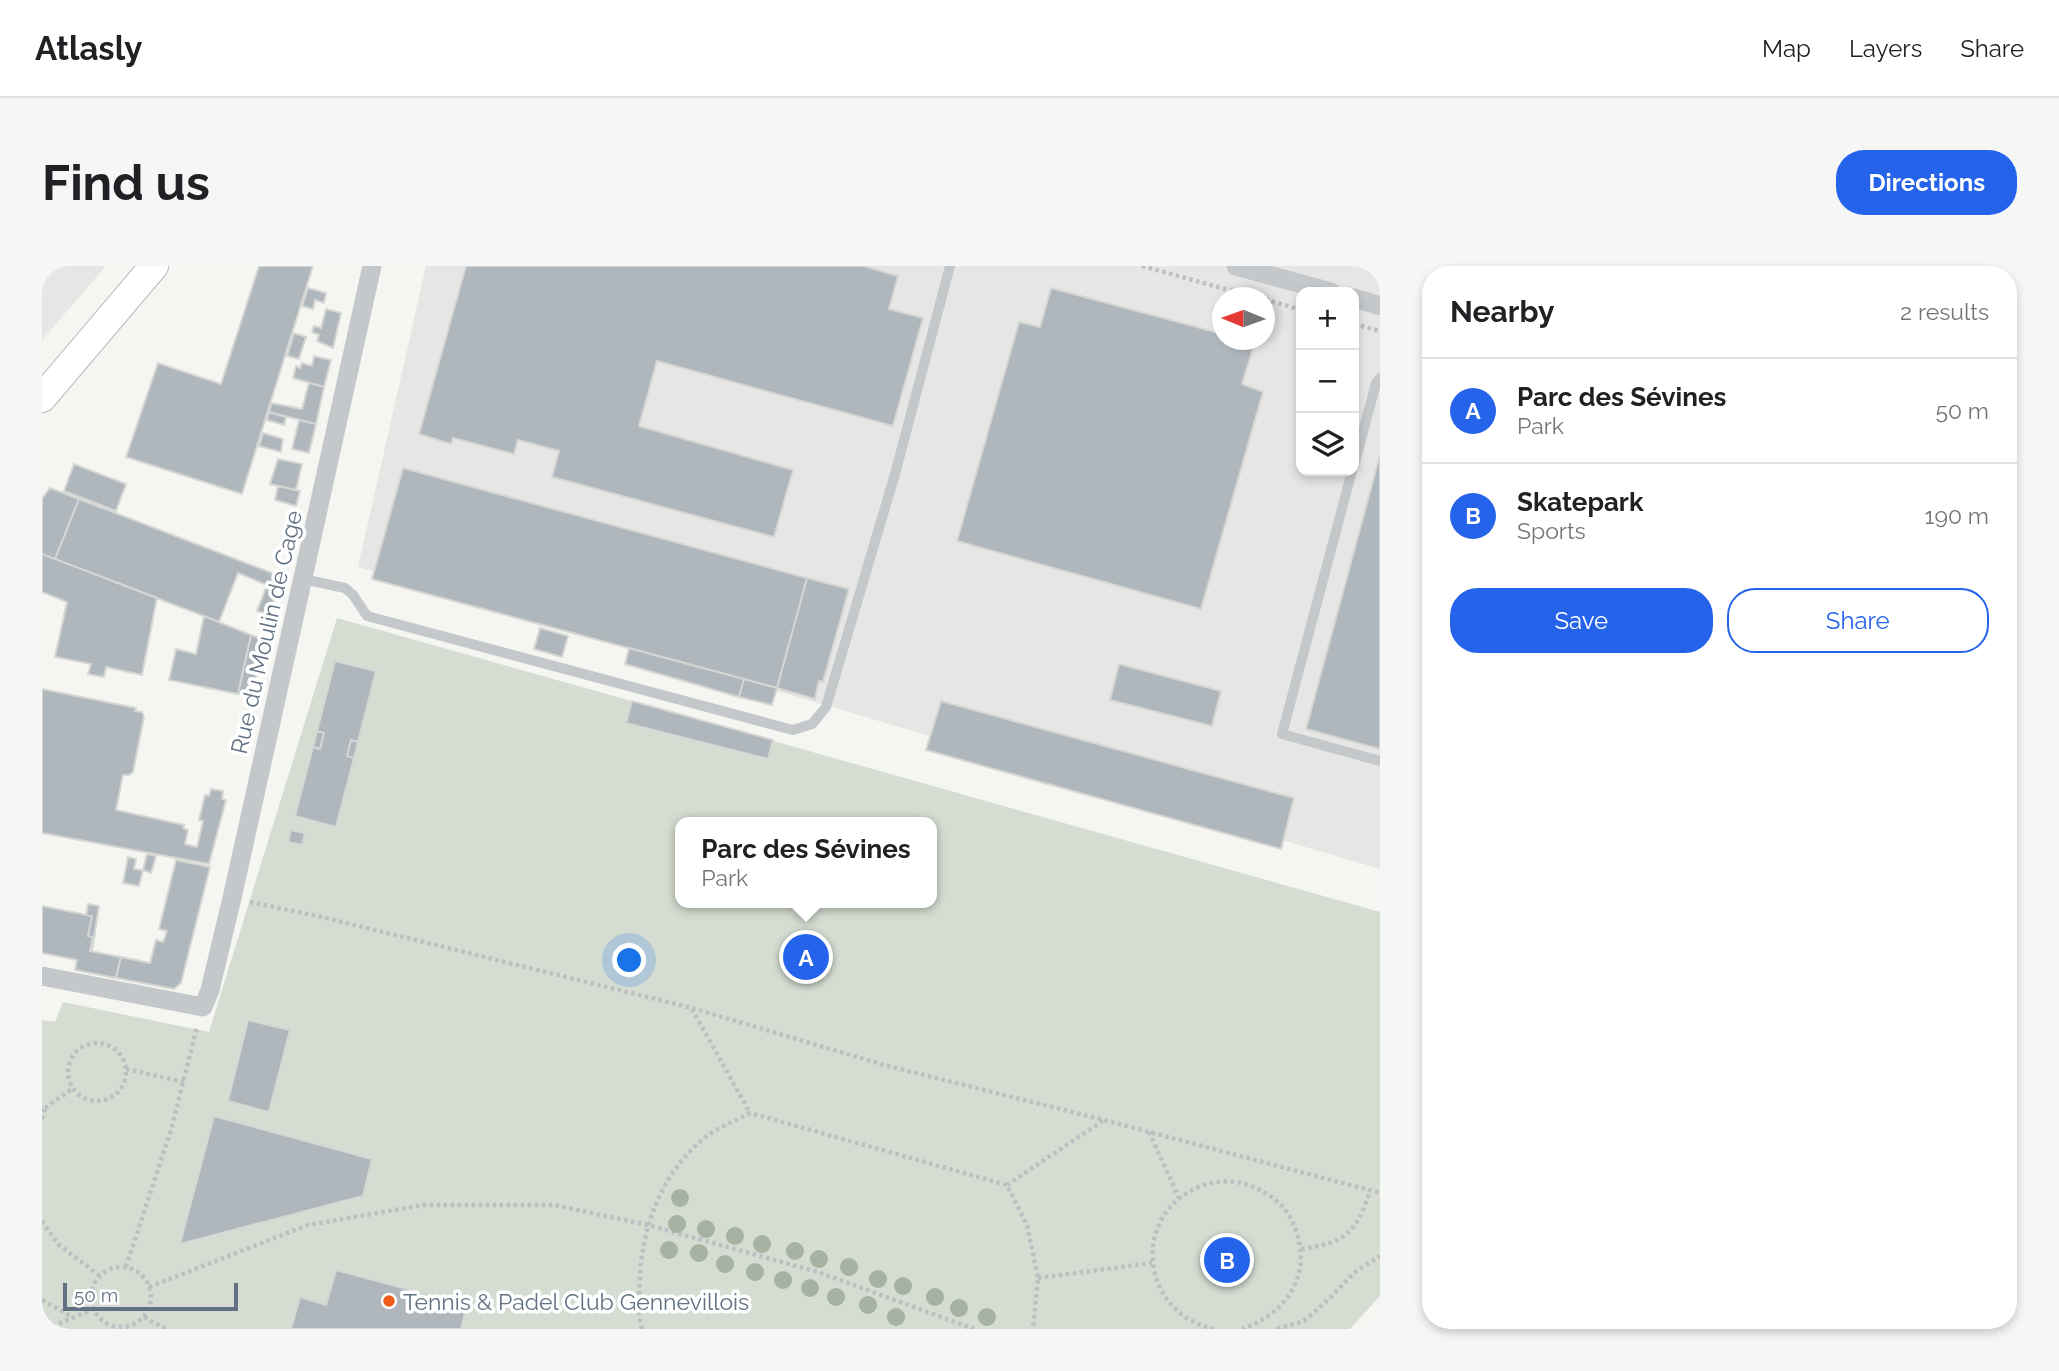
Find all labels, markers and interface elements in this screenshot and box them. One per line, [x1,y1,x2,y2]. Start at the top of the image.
text: Atlasly [35,29,142,68]
text: Map [1762,34,1811,63]
text: Layers [1849,34,1922,63]
text: Share [1960,34,2024,63]
button: Directions [1836,150,2017,215]
text: Find us [42,154,210,211]
north arrow [1212,287,1275,350]
map controls [1296,287,1359,476]
button: + [1296,287,1359,350]
text: Nearby [1450,294,1554,329]
text: 2 results [1900,298,1989,325]
button: − [1296,350,1359,413]
text: Parc des Sévines [1517,382,1726,412]
text: A [1465,397,1481,424]
text: 50 m [1935,397,1989,424]
text: Park [1517,412,1564,439]
button: layers [1296,413,1359,476]
text: Skatepark [1517,487,1643,517]
text: B [1465,502,1481,529]
text: 190 m [1925,502,1989,529]
street label: Rue du Moulin de Cage [225,508,307,756]
text: Sports [1517,517,1586,544]
button: Save [1450,588,1713,653]
button: Share [1727,588,1989,653]
popup [675,817,937,908]
text: Parc des Sévines [701,834,911,864]
text: Park [701,864,748,891]
pin: A [783,931,829,983]
your location [612,943,646,977]
pin: B [1204,1234,1250,1286]
scale bar [63,1280,238,1312]
text: 50 m [74,1284,118,1306]
place label: Tennis & Padel Club Gennevillois [403,1288,749,1315]
marker: Tennis & Padel Club Gennevillois [381,1293,397,1309]

